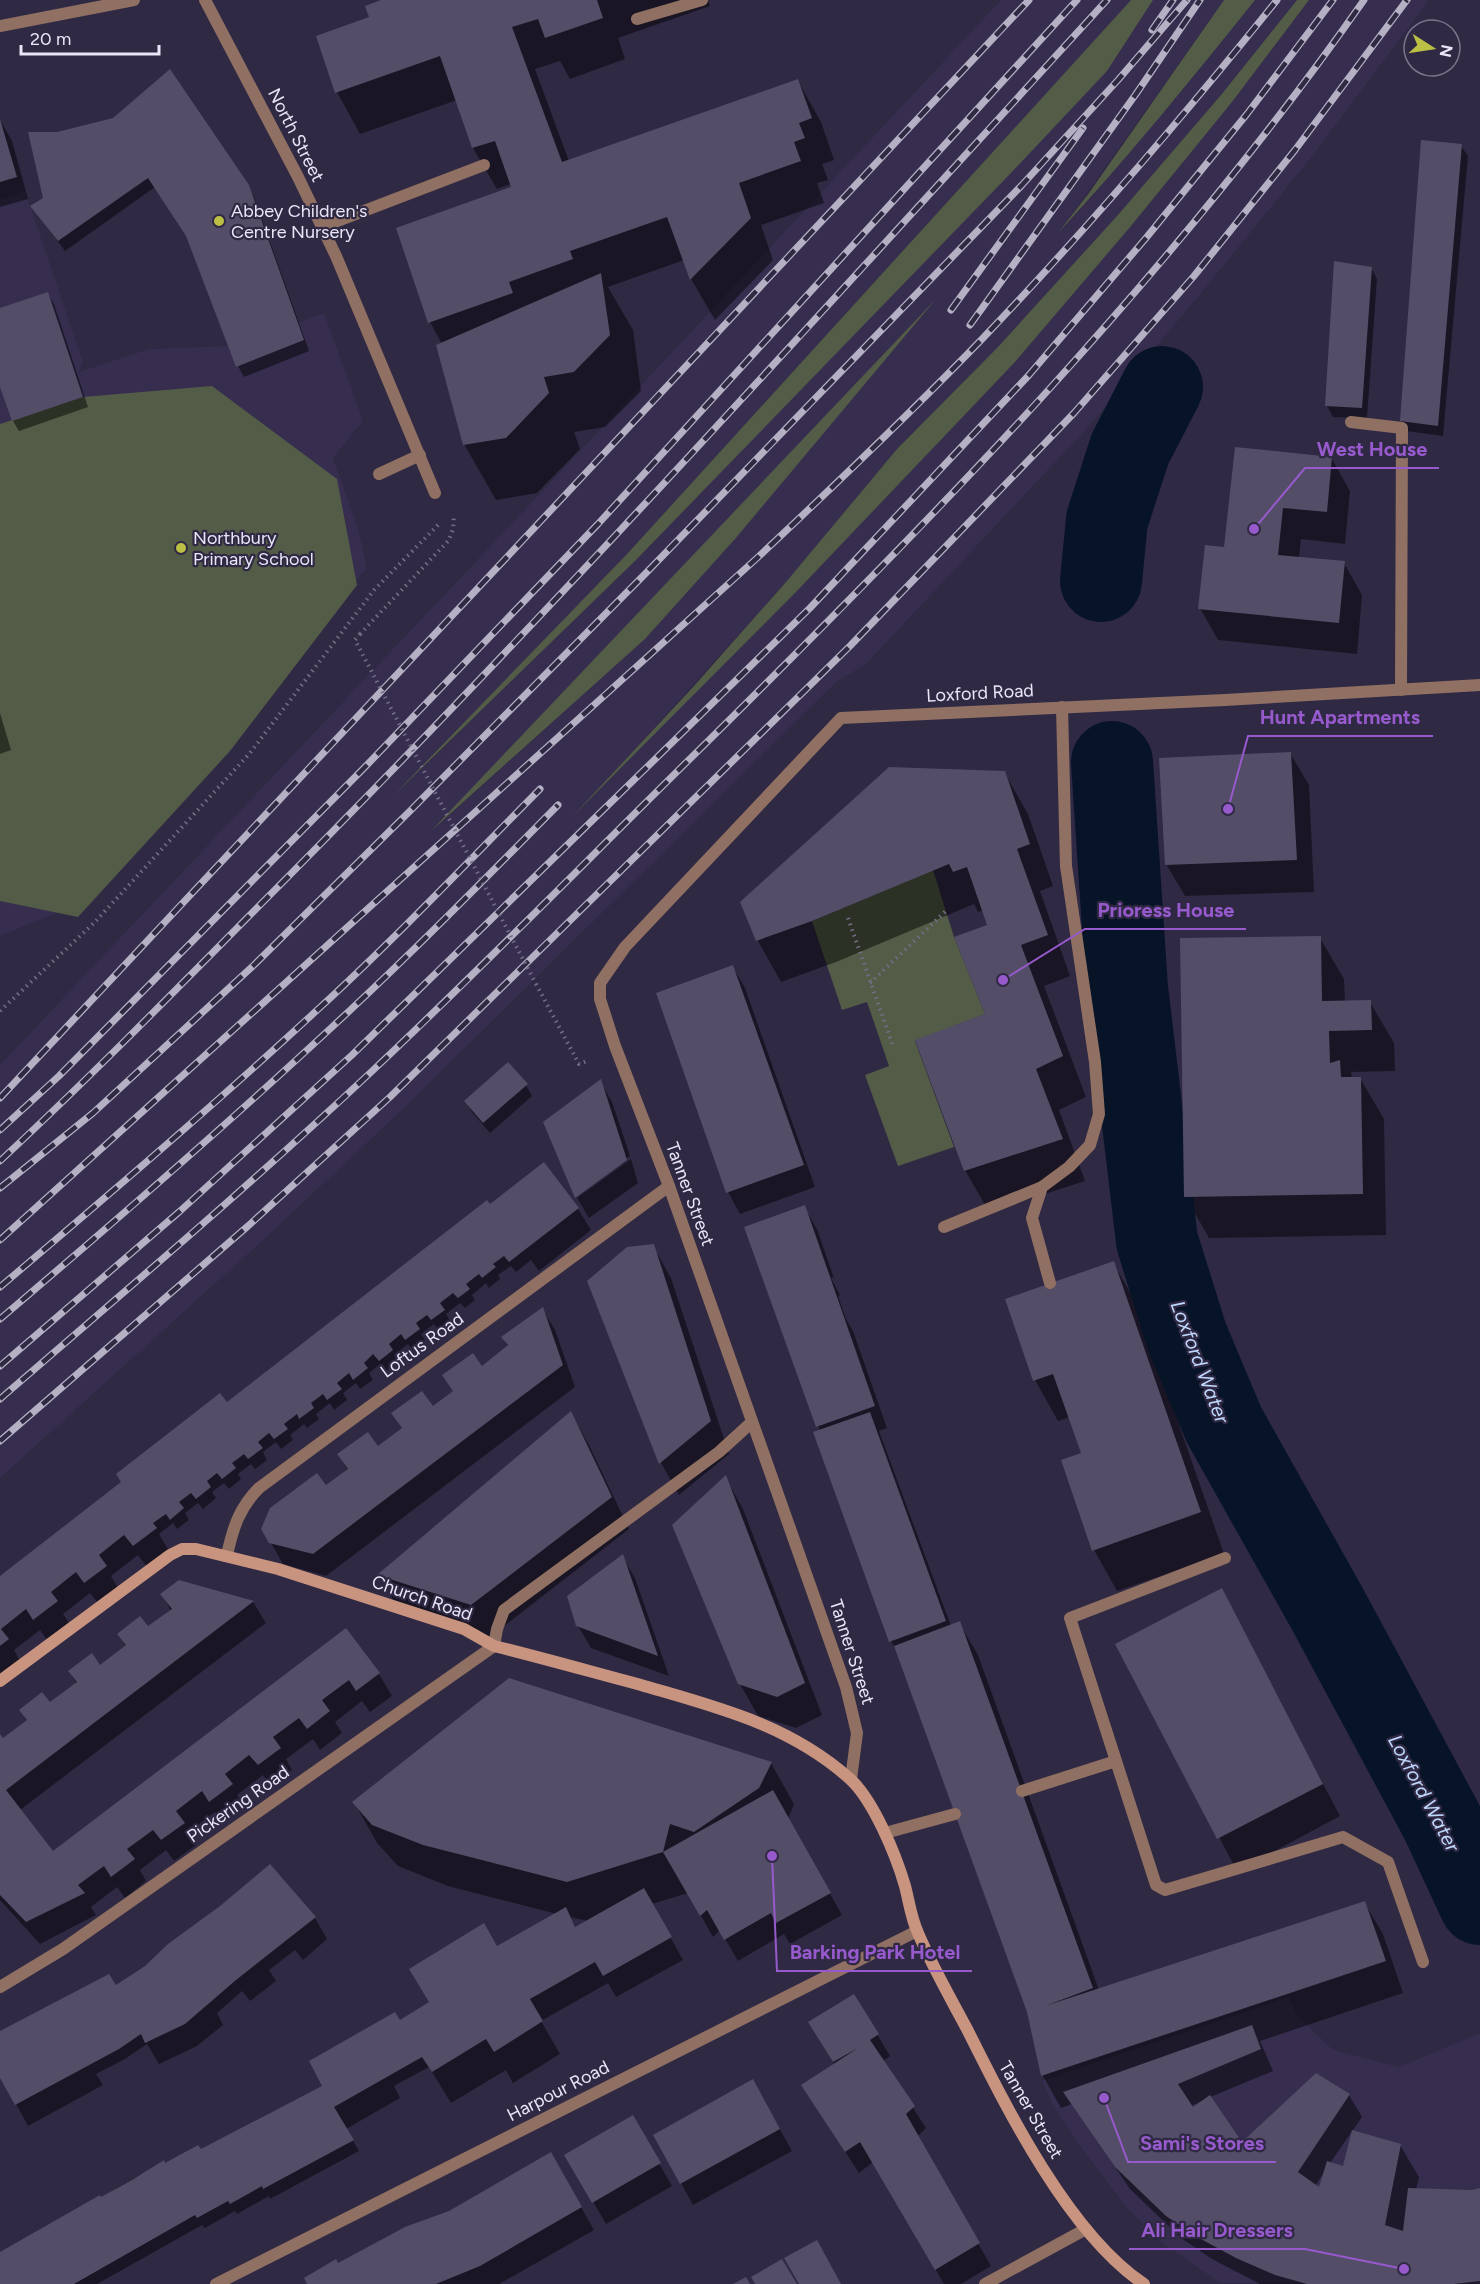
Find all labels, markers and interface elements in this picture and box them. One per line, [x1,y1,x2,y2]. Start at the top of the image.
scale bar [21,18,159,56]
north arrow [1402,18,1462,78]
text: 20 m [30,28,71,50]
text: N [1436,43,1457,59]
street label: North Street [263,84,329,186]
place label: Abbey Children's Centre Nursery [231,200,367,243]
marker: Abbey Children's Centre Nursery [212,214,226,228]
callout: West House [1305,430,1439,468]
text: West House [1317,437,1427,461]
place label: Northbury Primary School [193,527,314,570]
marker: Northbury Primary School [174,541,188,555]
street label: Loxford Road [926,679,1034,707]
callout: Hunt Apartments [1248,698,1433,736]
text: Hunt Apartments [1260,705,1420,729]
callout: Prioress House [1085,891,1246,929]
text: Prioress House [1098,898,1234,922]
street label: Tanner Street [661,1139,719,1249]
water label: Loxford Water [1166,1297,1235,1428]
street label: Loftus Road [376,1307,468,1383]
street label: Church Road [369,1571,475,1625]
street label: Tanner Street [825,1597,879,1707]
water label: Loxford Water [1383,1730,1466,1857]
street label: Pickering Road [183,1761,293,1847]
callout: Barking Park Hotel [777,1933,972,1971]
text: Barking Park Hotel [790,1940,960,1964]
street label: Harpour Road [503,2056,613,2126]
street label: Tanner Street [994,2057,1068,2163]
callout: Sami's Stores [1128,2124,1276,2162]
text: Sami's Stores [1140,2131,1264,2155]
callout: Ali Hair Dressers [1129,2211,1305,2249]
text: Ali Hair Dressers [1141,2218,1293,2242]

